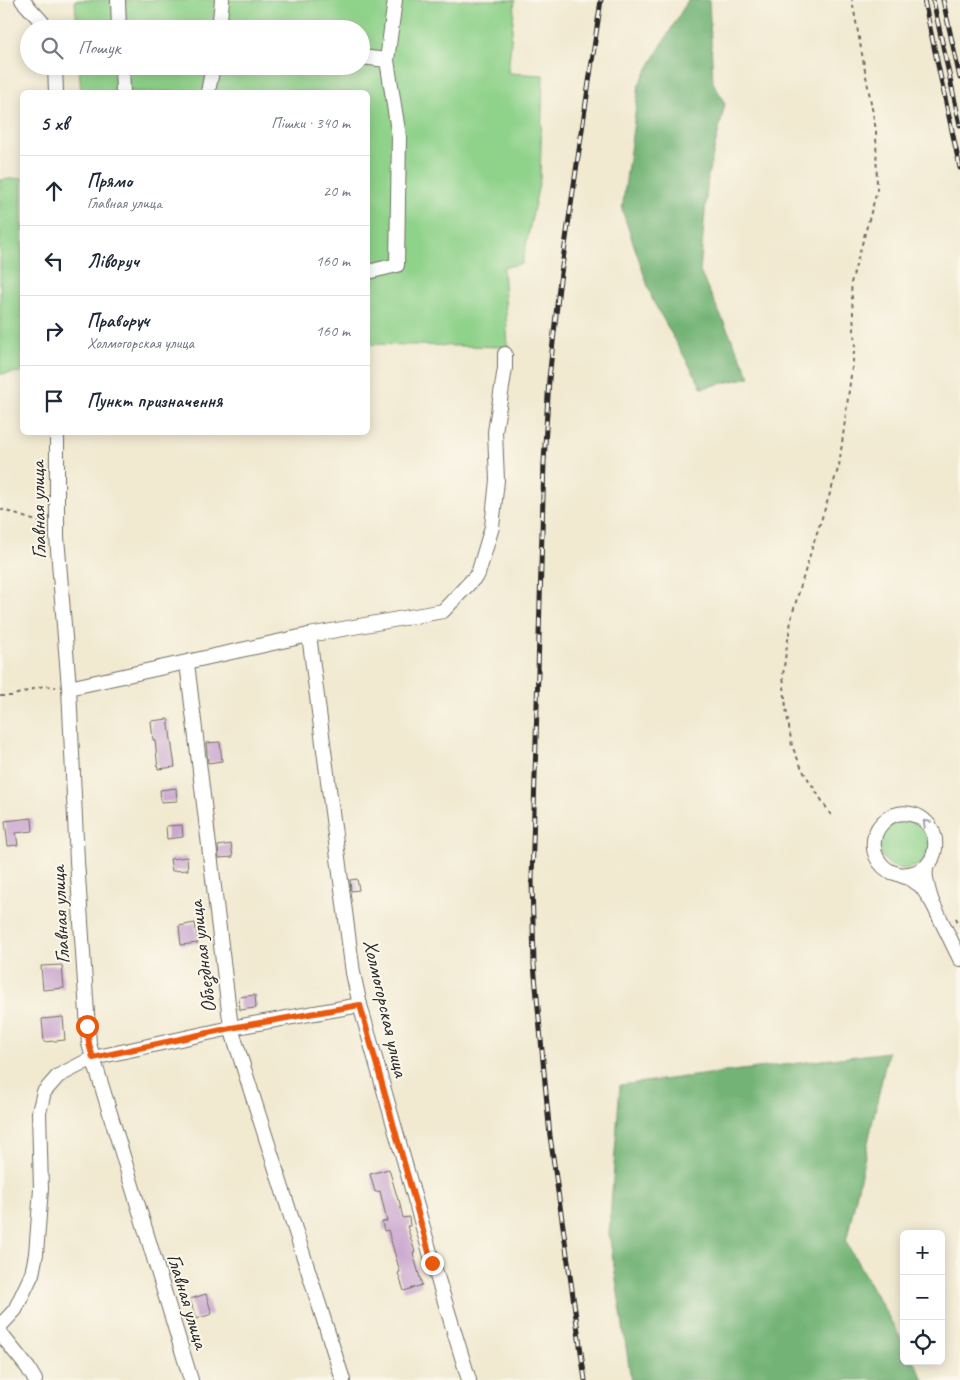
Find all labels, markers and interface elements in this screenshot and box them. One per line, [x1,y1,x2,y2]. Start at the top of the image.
search box [20,20,370,75]
icon: search [38,34,66,62]
text: Пошук [78,36,120,60]
text: 5 хв [40,110,68,136]
text: Пішки · 340 m [271,113,350,133]
text: Прямо [87,169,132,193]
icon: ahead [40,177,68,205]
text: 20 m [323,181,350,201]
text: Главная улица [87,193,162,213]
icon: left [40,247,68,275]
text: Ліворуч [87,249,139,273]
text: 160 m [316,251,350,271]
text: Праворуч [87,309,149,333]
icon: right [40,317,68,345]
text: 160 m [316,321,350,341]
text: Холмогорская улица [87,333,194,353]
icon: arrive [40,387,68,415]
text: Пункт призначення [87,389,222,413]
street label: Главная улица [24,458,52,559]
one-way arrow [922,820,931,829]
street label: Главная улица [44,863,76,965]
street label: Объездная улица [182,897,223,1014]
street label: Холмогорская улица [358,937,415,1081]
route start [76,1015,99,1038]
map controls [900,1230,945,1365]
button: + [900,1230,945,1275]
street label: Главная улица [161,1250,215,1354]
route end [421,1252,444,1275]
button: − [900,1275,945,1320]
button: locate [900,1320,945,1365]

